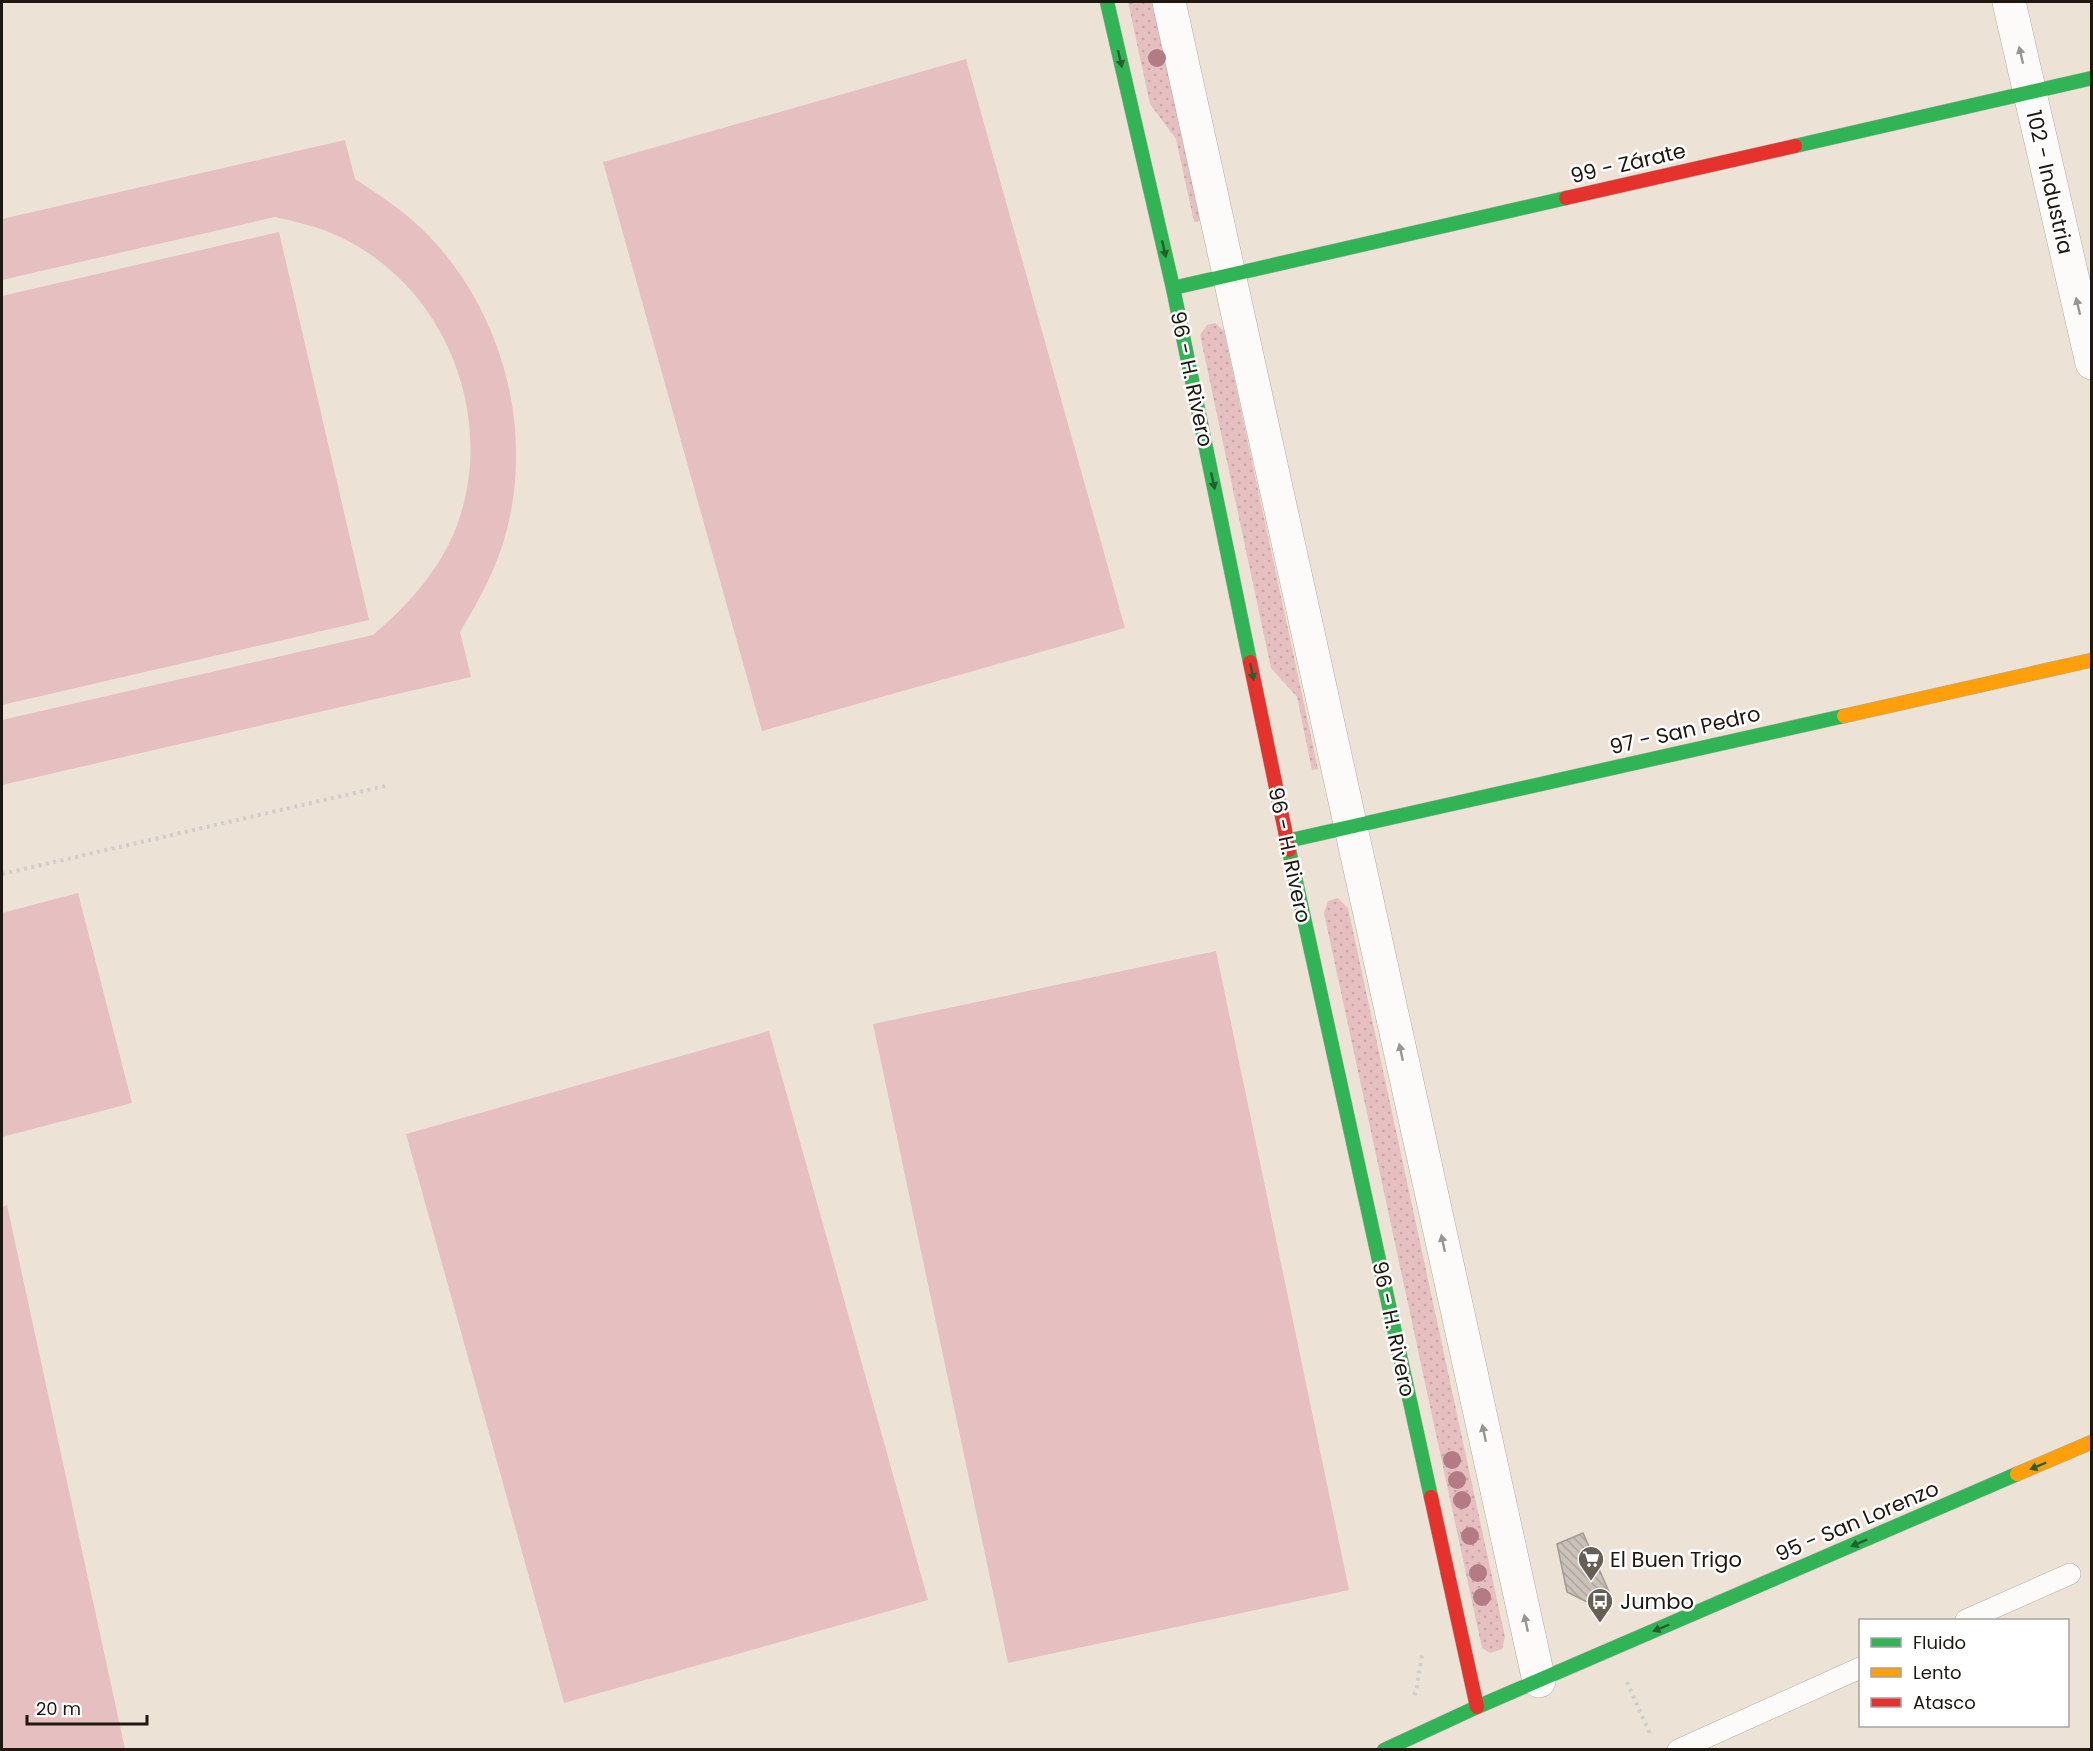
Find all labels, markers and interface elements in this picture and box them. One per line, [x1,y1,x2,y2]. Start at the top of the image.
one-way arrow [2016,45,2025,64]
one-way arrow [1116,49,1126,68]
street label: 102 - Industria [2019,107,2081,257]
street label: 99 - Zárate [1567,136,1689,190]
one-way arrow [1160,239,1169,258]
one-way arrow [2073,297,2083,315]
street label: 96 - H. Rivero [1163,309,1221,449]
one-way arrow [1209,471,1218,490]
one-way arrow [1248,662,1257,681]
street label: 97 - San Pedro [1607,699,1763,761]
street label: 96 - H. Rivero [1261,785,1319,925]
one-way arrow [1396,1042,1405,1061]
one-way arrow [1437,1233,1447,1252]
street label: 96 - H. Rivero [1365,1259,1423,1399]
one-way arrow [1479,1424,1489,1442]
one-way arrow [2029,1461,2047,1471]
street label: 95 - San Lorenzo [1771,1474,1943,1568]
one-way arrow [1849,1538,1867,1548]
supermarket icon: El Buen Trigo [1576,1544,1606,1582]
place label: El Buen Trigo [1610,1545,1742,1574]
bus stop icon: Jumbo [1585,1586,1615,1624]
place label: Jumbo [1620,1587,1694,1616]
one-way arrow [1521,1614,1530,1633]
legend [1859,1619,2069,1727]
one-way arrow [1652,1624,1669,1633]
text: Fluido [1913,1630,1966,1655]
text: Lento [1913,1660,1962,1685]
scale bar [27,1688,147,1726]
text: Atasco [1913,1690,1976,1715]
text: 20 m [36,1696,81,1721]

